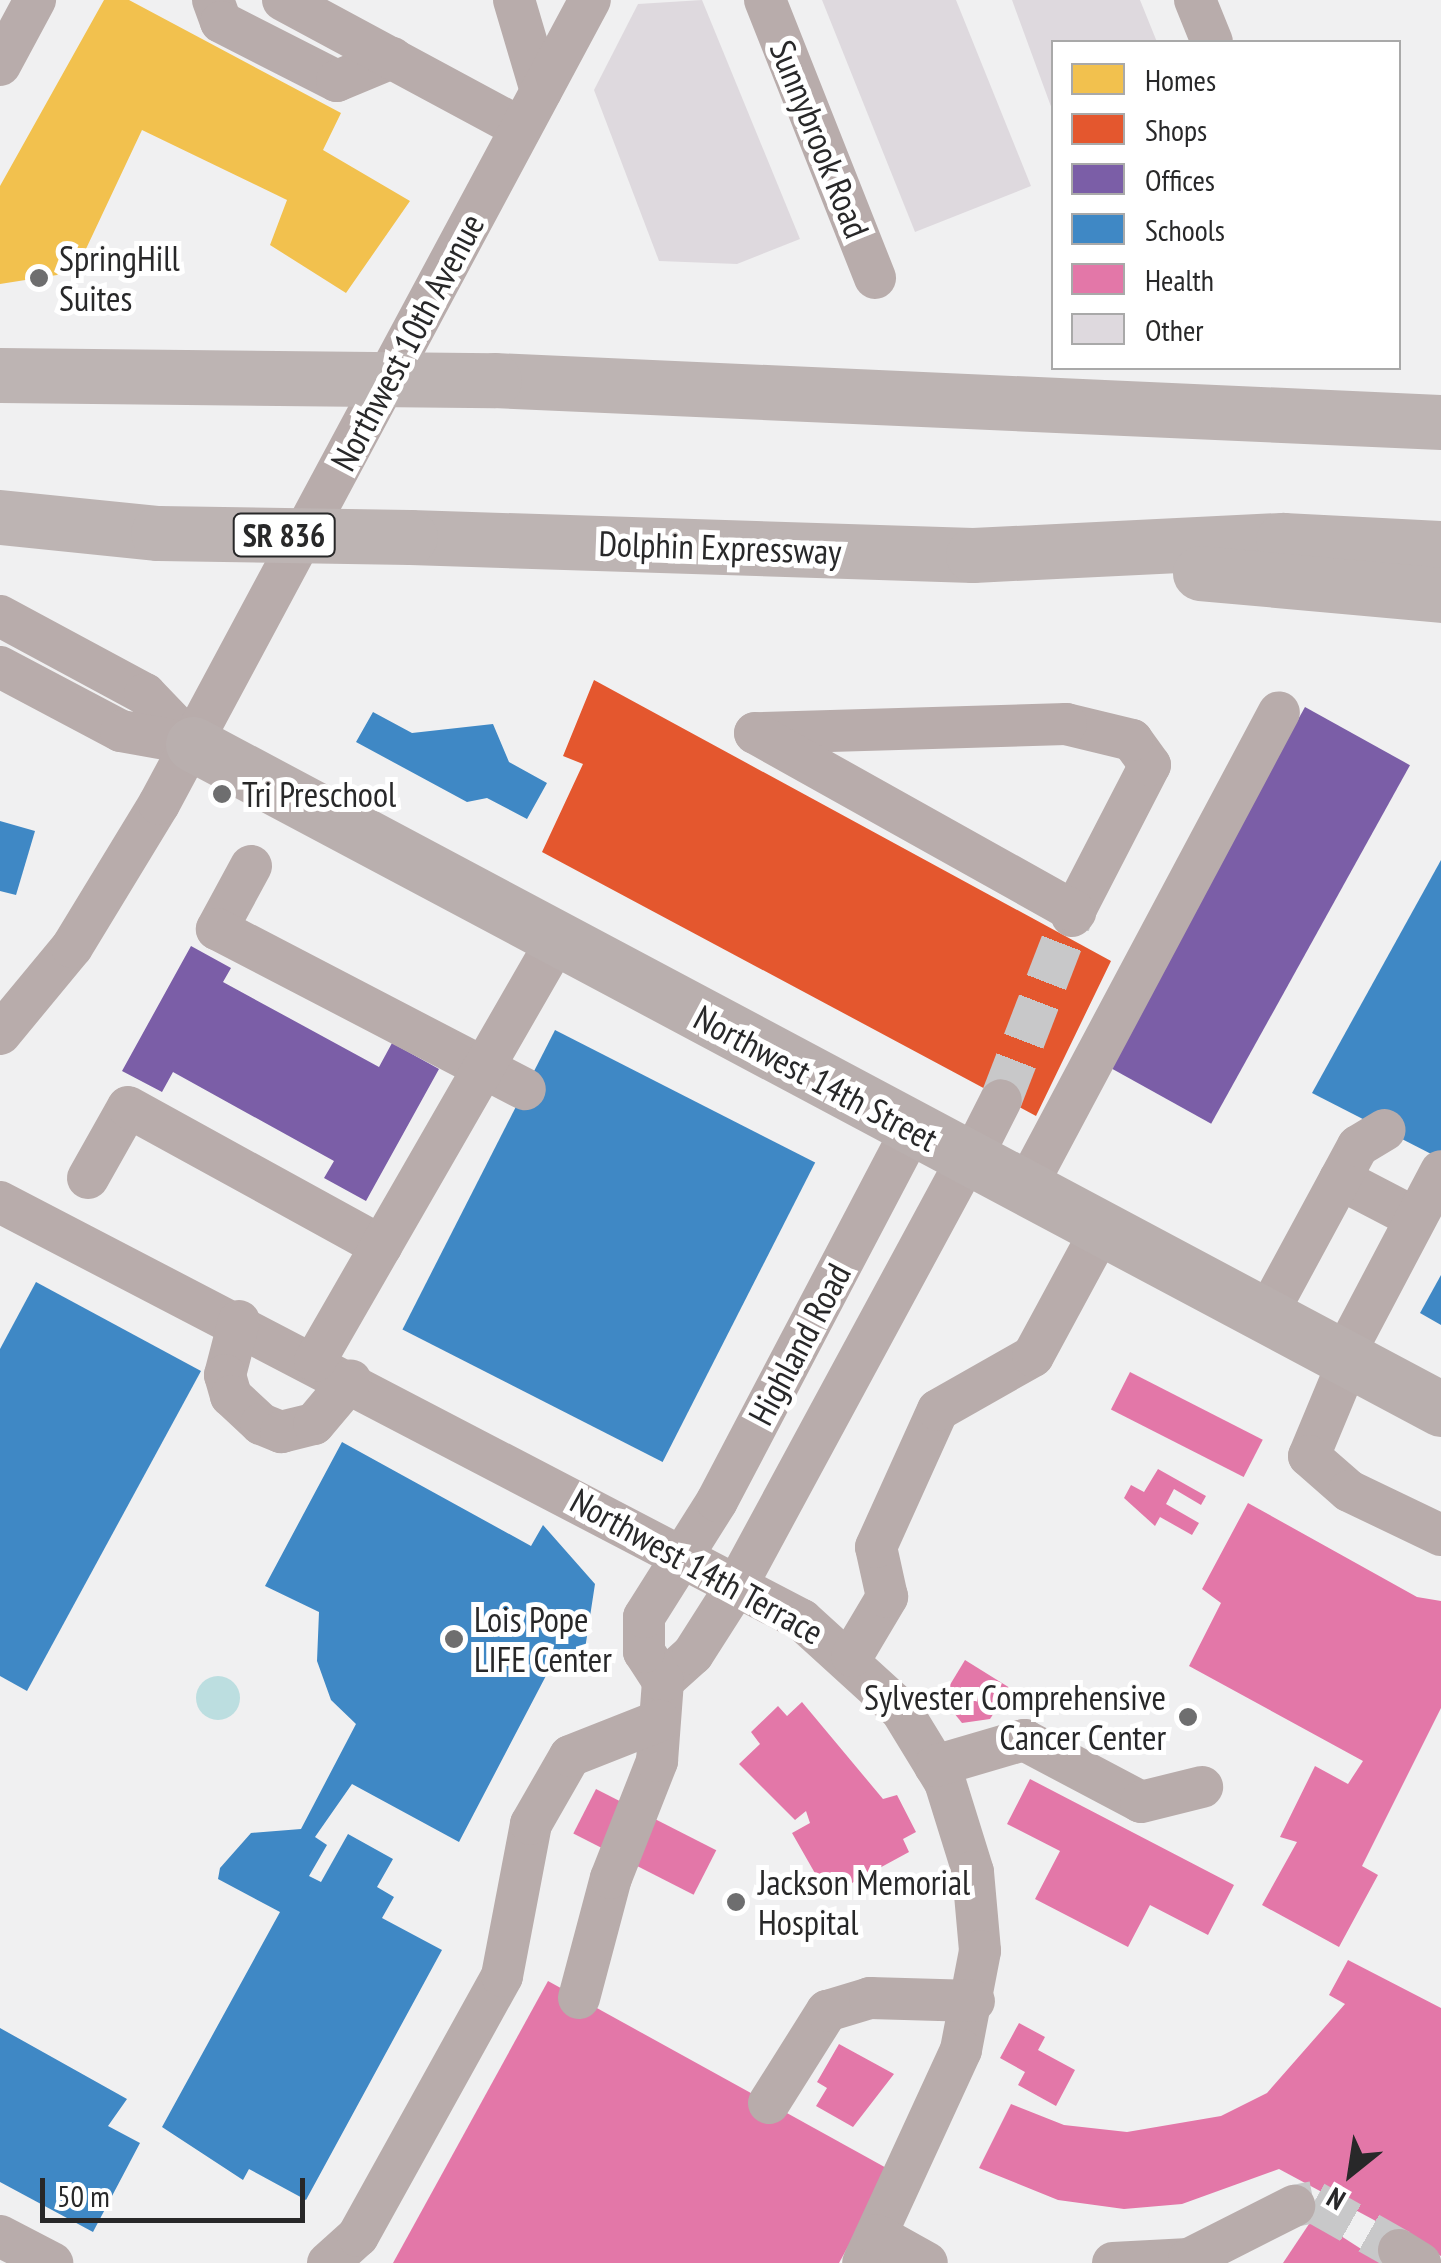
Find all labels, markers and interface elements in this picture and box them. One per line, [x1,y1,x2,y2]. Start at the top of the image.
street label: Sunnybrook Road [761,34,879,244]
legend [1051,40,1401,370]
text: Homes [1145,60,1216,99]
text: Shops [1145,110,1207,149]
text: Offices [1145,160,1215,199]
street label: Northwest 10th Avenue [321,206,493,478]
text: Schools [1145,210,1225,249]
place label: SpringHill Suites [59,237,180,319]
text: Health [1145,260,1214,299]
marker: SpringHill Suites [28,267,50,289]
text: Other [1145,310,1204,349]
road number: SR 836 [232,508,336,562]
street label: Dolphin Expressway [598,522,842,572]
place label: Tri Preschool [242,773,396,815]
marker: Tri Preschool [211,783,233,805]
street label: Northwest 14th Street [687,996,945,1160]
street label: Highland Road [739,1256,859,1432]
street label: Northwest 14th Terrace [563,1479,831,1653]
place label: Lois Pope LIFE Center [474,1598,612,1680]
marker: Lois Pope LIFE Center [443,1628,465,1650]
place label: Sylvester Comprehensive Cancer Center [864,1676,1166,1758]
marker: Sylvester Comprehensive Cancer Center [1175,1704,1201,1730]
place label: Jackson Memorial Hospital [758,1861,970,1943]
marker: Jackson Memorial Hospital [723,1889,749,1915]
north arrow [1301,2123,1401,2223]
scale bar [45,2158,310,2220]
text: 50 m [57,2176,110,2215]
text: N [1320,2180,1352,2219]

